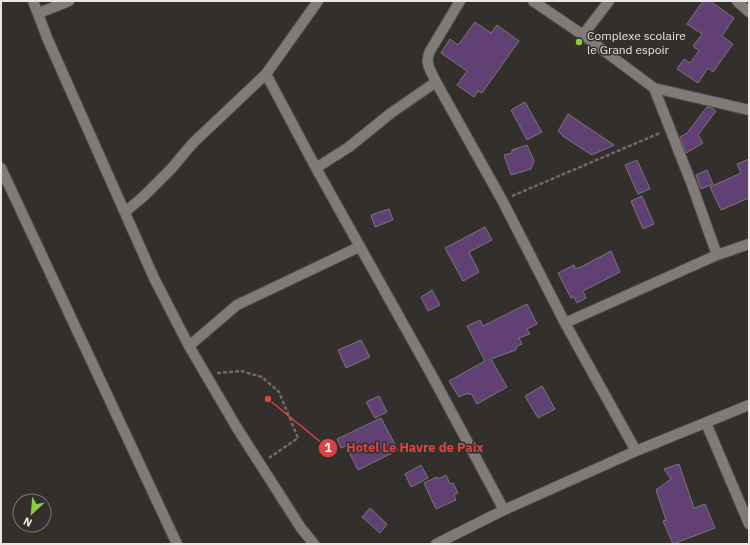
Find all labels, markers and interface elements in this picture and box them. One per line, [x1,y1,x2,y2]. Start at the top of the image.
place label: Complexe scolaire le Grand espoir [587,28,686,57]
marker: Complexe scolaire le Grand espoir [574,37,584,47]
callout: Hotel Le Havre de Paix [318,435,491,460]
text: Hotel Le Havre de Paix [346,439,484,456]
text: 1 [324,440,332,455]
north arrow [12,493,52,533]
text: N [21,514,34,530]

